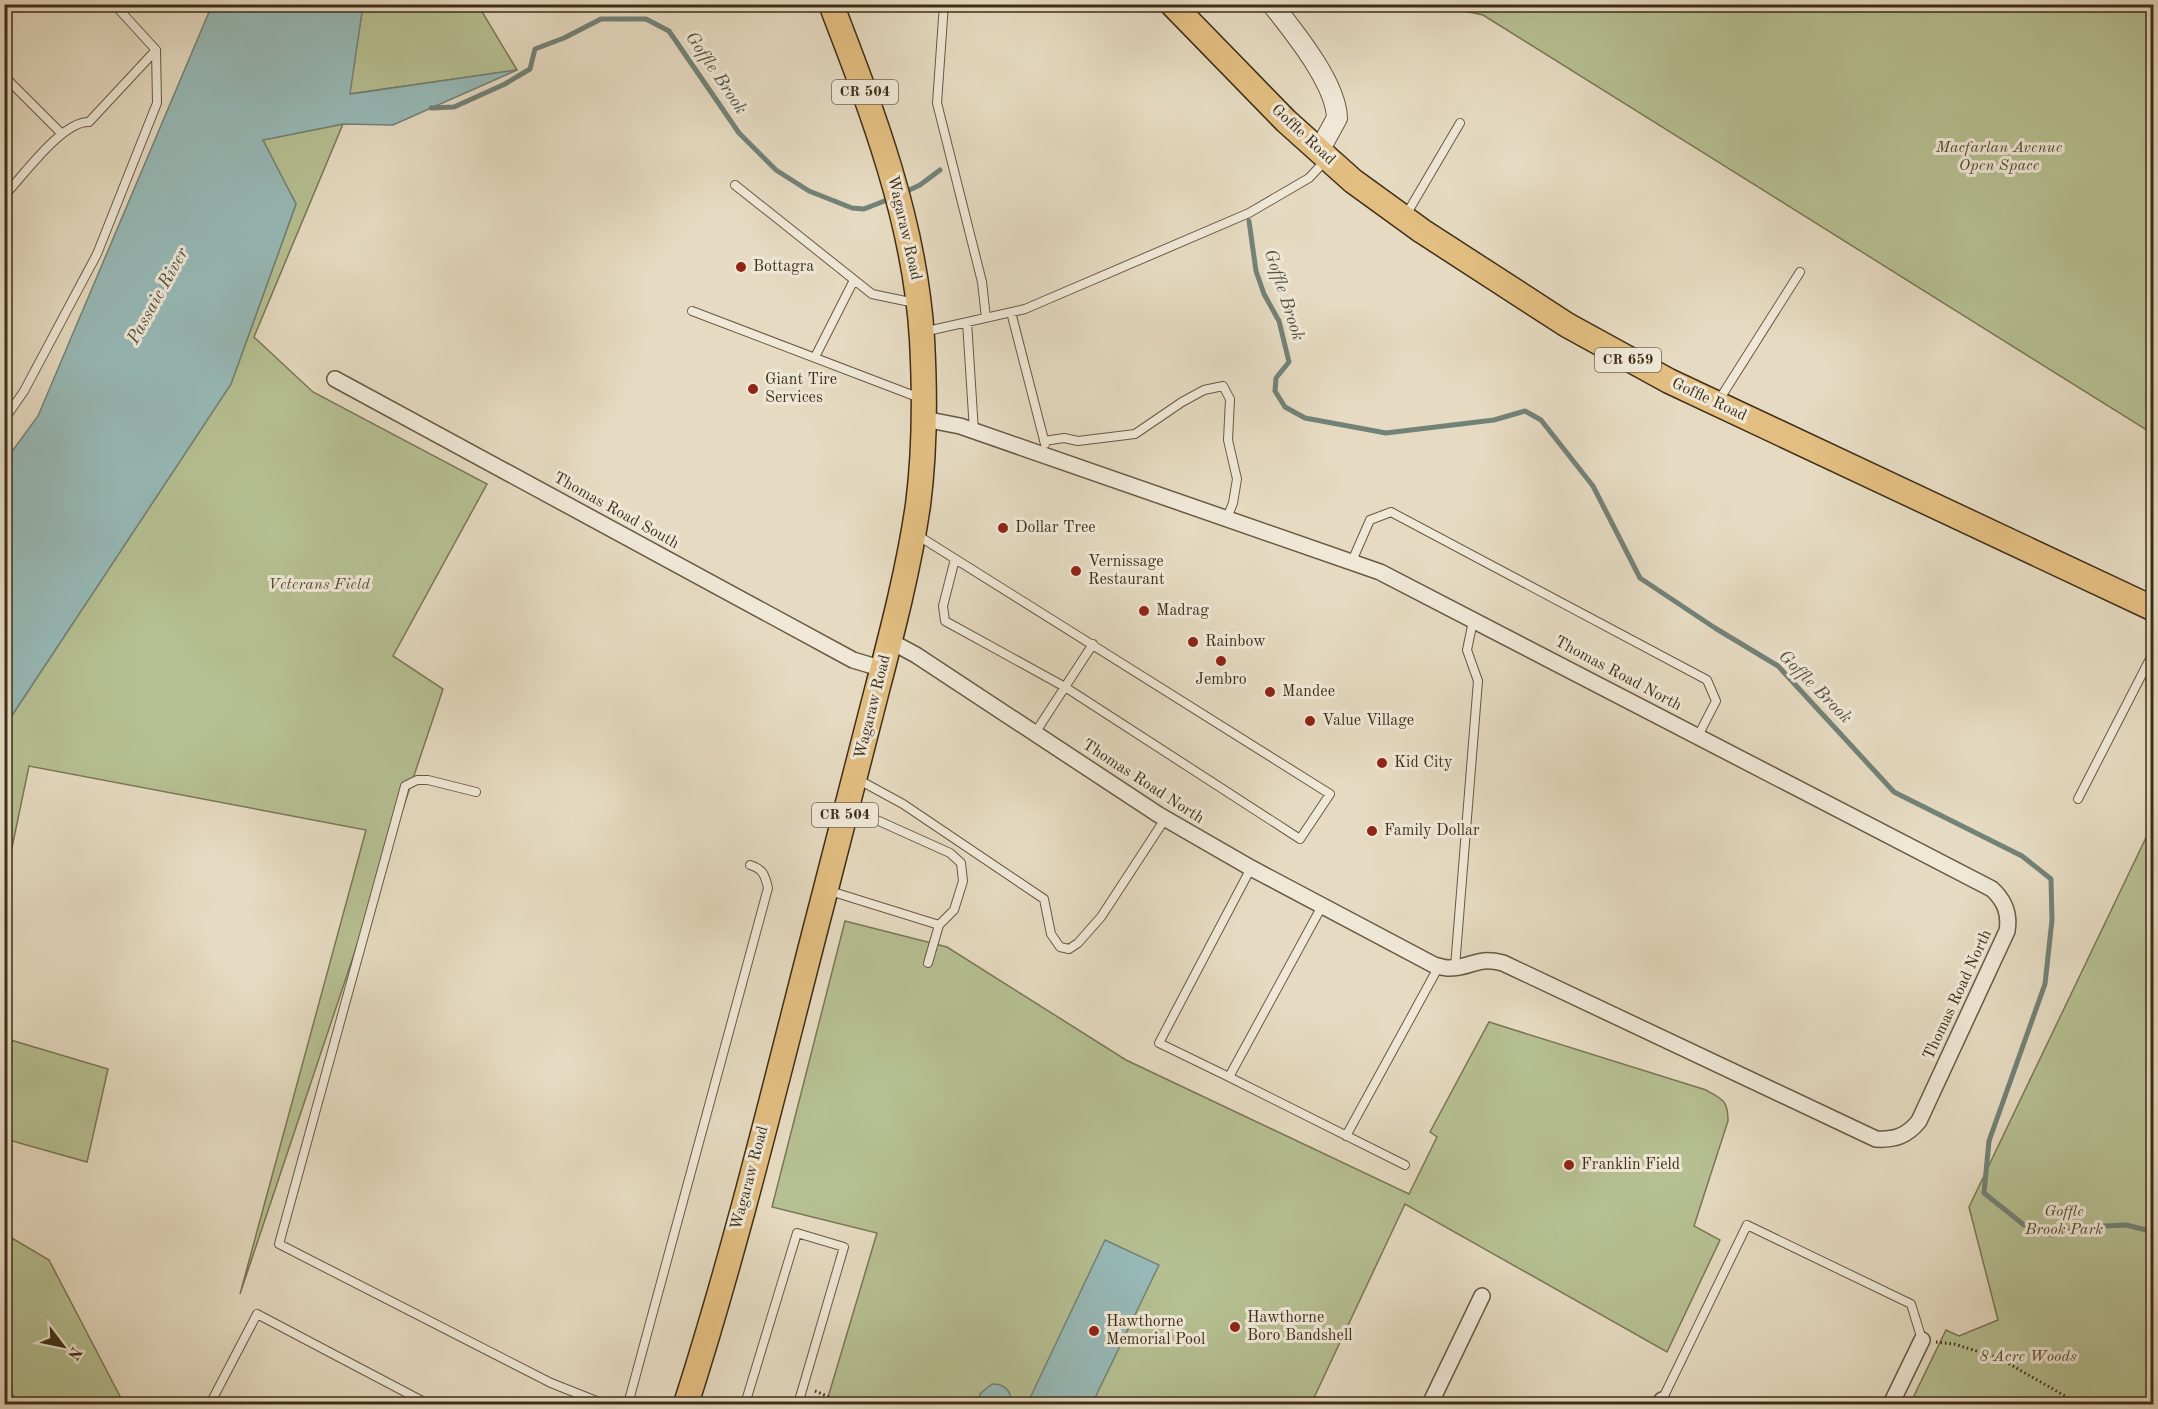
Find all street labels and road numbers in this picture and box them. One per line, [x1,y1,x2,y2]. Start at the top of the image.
road number: CR 504 [832,80,898,104]
street label: Goffle Road [1268,102,1338,168]
street label: Wagaraw Road [884,174,924,282]
road number: CR 659 [1595,348,1661,372]
street label: Goffle Road [1669,376,1749,424]
street label: Thomas Road South [550,470,682,552]
street label: Thomas Road North [1552,634,1684,714]
street label: Wagaraw Road [852,653,894,761]
street label: Thomas Road North [1079,737,1207,827]
road number: CR 504 [812,803,878,827]
street label: Thomas Road North [1921,927,1995,1062]
street label: Wagaraw Road [728,1124,772,1232]

